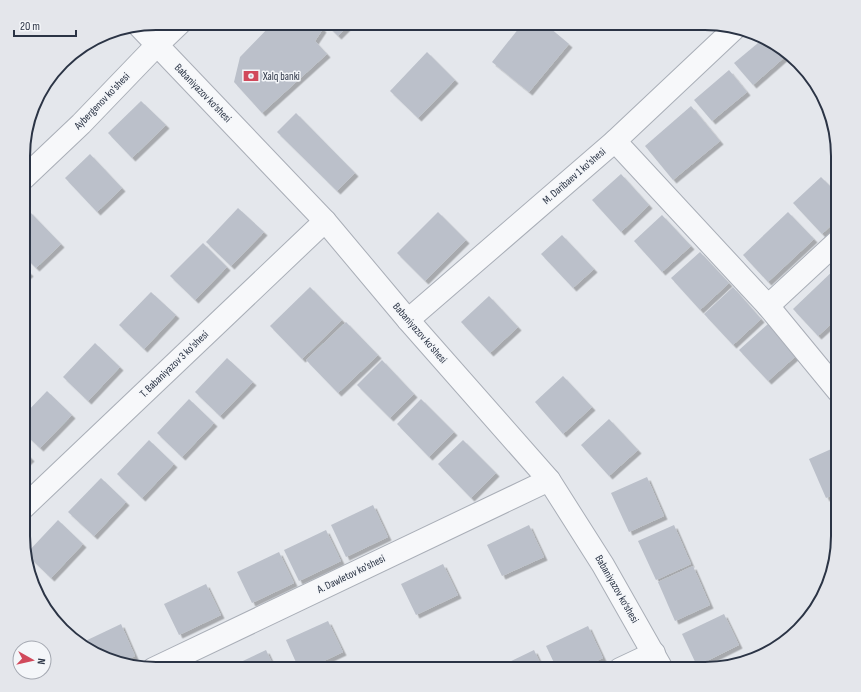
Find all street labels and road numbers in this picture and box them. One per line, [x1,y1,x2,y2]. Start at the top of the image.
street label: Babaniyazov ko‘shesi [172,61,234,125]
street label: Aybergenov ko'shesi [71,70,132,133]
street label: M. Daribaev 1 ko'shesi [540,145,608,207]
street label: Babaniyazov ko‘shesi [390,300,450,366]
street label: T. Babaniyazov 3 ko'shesi [137,328,211,400]
street label: A. Dawletov ko'shesi [314,552,387,596]
street label: Babaniyazov ko‘shesi [592,553,642,625]

